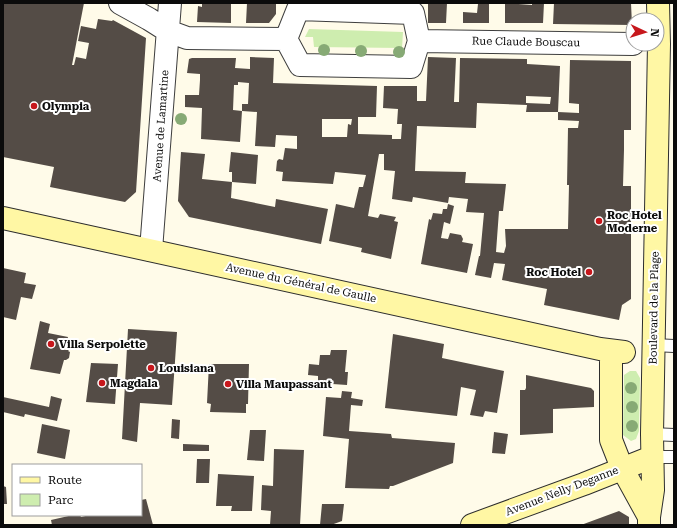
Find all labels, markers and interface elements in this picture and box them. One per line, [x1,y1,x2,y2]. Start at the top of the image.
north arrow [625,12,665,52]
text: N [648,28,661,38]
street label: Rue Claude Bouscau [472,35,580,49]
street label: Avenue de Lamartine [151,69,171,183]
place label: Olympia [42,100,90,113]
marker: Olympia [29,101,39,111]
place label: Roc Hotel Moderne [607,209,662,235]
marker: Roc Hotel Moderne [594,216,604,226]
street label: Boulevard de la Plage [647,251,661,365]
street label: Avenue du Général de Gaulle [225,261,377,305]
place label: Roc Hotel [526,266,581,279]
marker: Roc Hotel [584,267,594,277]
place label: Villa Serpolette [59,338,146,351]
marker: Villa Serpolette [46,339,56,349]
place label: Louisiana [159,362,214,375]
marker: Louisiana [146,363,156,373]
place label: Magdala [110,377,158,390]
marker: Magdala [97,378,107,388]
place label: Villa Maupassant [236,378,332,391]
marker: Villa Maupassant [223,379,233,389]
street label: Avenue Nelly Deganne [504,463,620,519]
legend [12,464,142,516]
text: Route [48,473,82,487]
text: Parc [48,493,74,507]

